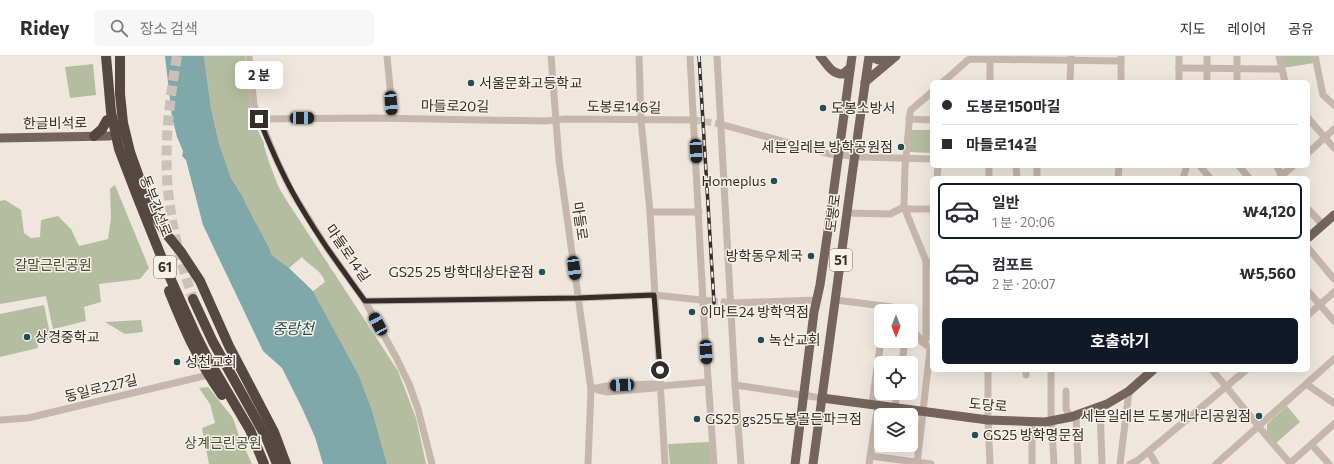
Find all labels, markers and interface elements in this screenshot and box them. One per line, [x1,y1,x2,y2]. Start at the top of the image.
search box [94,10,374,46]
text: Ridey [20,16,70,39]
icon: search [108,17,130,39]
text: 장소 검색 [140,19,198,37]
text: 지도 [1180,20,1206,37]
text: 레이어 [1228,20,1266,37]
text: 공유 [1288,20,1314,37]
callout: 2 분 [235,61,283,89]
text: 2 분 [248,67,270,83]
place label: 서울문화고등학교 [479,74,582,91]
marker: 서울문화고등학교 [466,78,476,88]
car [384,91,398,115]
street label: 마들로20길 [421,96,489,115]
street label: 도봉로146길 [587,97,661,116]
text: 도봉로150마길 [966,97,1061,115]
place label: 도봉소방서 [831,99,895,116]
marker: 도봉소방서 [818,103,828,113]
route end [250,110,268,128]
car [290,112,314,124]
street label: 한글비석로 [23,113,87,132]
text: 마들로14길 [966,135,1037,153]
place label: 세븐일레븐 방학공원점 [762,138,893,155]
car [689,139,703,163]
marker: 세븐일레븐 방학공원점 [896,142,906,152]
place label: Homeplus [702,172,766,189]
street label: 동부간선로 [137,173,176,239]
marker: Homeplus [769,176,779,186]
street label: 도봉로 [822,193,843,233]
icon: car [944,193,980,229]
text: 일반 [992,193,1020,211]
street label: 마들로 [569,201,592,241]
text: ₩4,120 [1243,202,1296,220]
text: 1 분 · 20:06 [992,214,1055,230]
street label: 마들로14길 [323,221,374,285]
place label: 방학동우체국 [726,247,803,264]
road number: 51 [830,249,852,271]
marker: 방학동우체국 [806,251,816,261]
car [566,255,582,281]
icon: car [944,255,980,291]
text: 컴포트 [992,255,1033,273]
park label: 갈말근린공원 [14,256,92,273]
road number: 61 [154,256,176,278]
place label: GS25 25 방학대상타운점 [388,263,534,280]
text: ₩5,560 [1239,264,1296,282]
marker: GS25 25 방학대상타운점 [537,267,547,277]
text: 2 분 · 20:07 [992,276,1056,292]
place label: 이마트24 방학역점 [700,303,809,320]
north arrow [874,304,918,348]
map controls [874,304,918,452]
marker: 이마트24 방학역점 [687,307,697,317]
car [367,311,389,337]
button: 호출하기 [942,318,1298,364]
water label: 중랑천 [272,319,316,337]
place label: 상경중학교 [35,328,100,345]
place label: 녹산교회 [769,331,821,348]
marker: 상경중학교 [22,332,32,342]
marker: 녹산교회 [756,335,766,345]
car [699,340,713,364]
place label: 성천교회 [185,353,237,370]
button: locate [874,356,918,400]
marker: 성천교회 [172,357,182,367]
route start [651,361,669,379]
street label: 동일로227길 [63,370,139,405]
car [610,378,634,392]
street label: 도당로 [968,394,1008,415]
place label: 세븐일레븐 도봉개나리공원점 [1081,407,1251,424]
button: layers [874,408,918,452]
place label: GS25 gs25도봉골든파크점 [705,410,862,427]
marker: 세븐일레븐 도봉개나리공원점 [1254,411,1264,421]
marker: GS25 gs25도봉골든파크점 [692,414,702,424]
place label: GS25 방학명문점 [983,426,1084,443]
marker: GS25 방학명문점 [970,430,980,440]
park label: 상계근린공원 [184,434,262,451]

